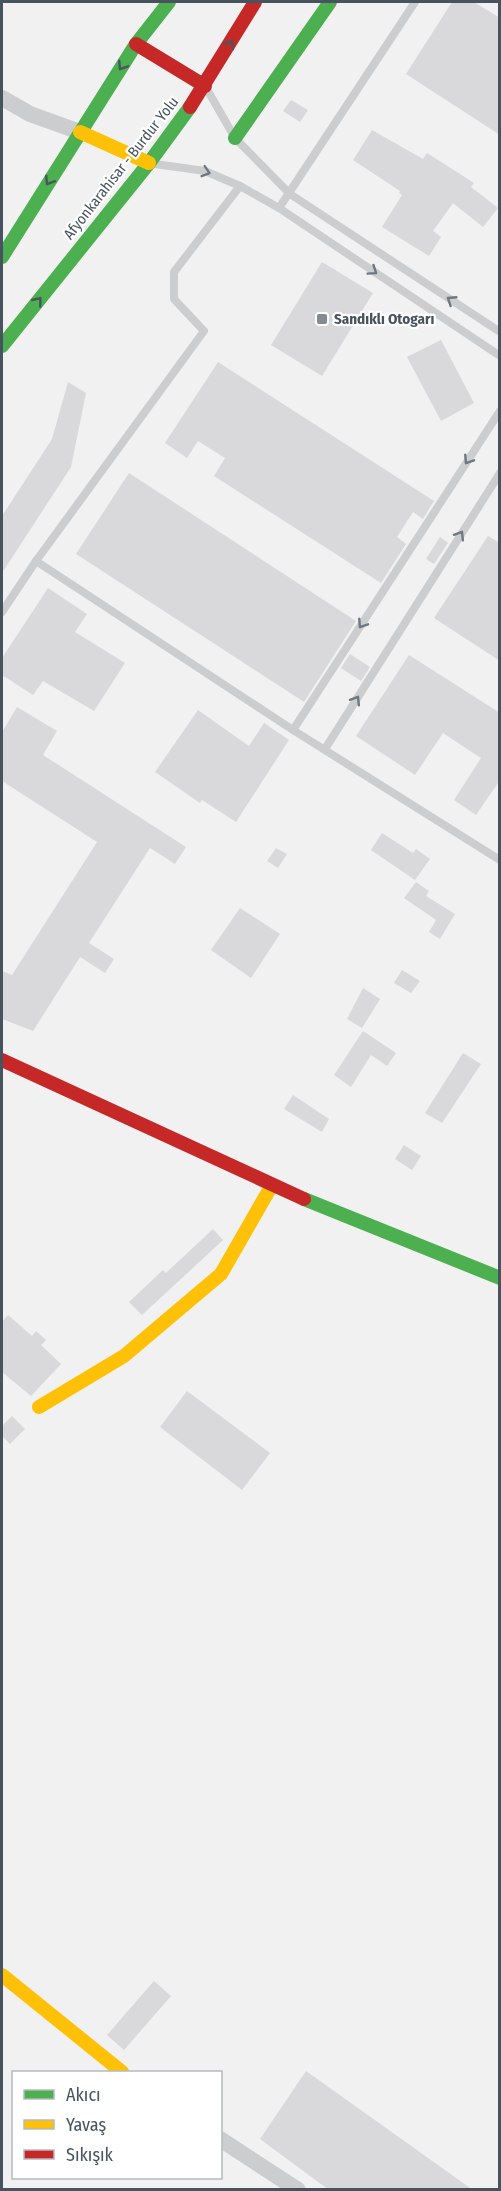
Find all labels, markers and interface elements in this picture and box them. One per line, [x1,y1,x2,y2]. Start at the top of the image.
one-way arrow [223,39,234,50]
one-way arrow [118,59,129,70]
street label: Afyonkarahisar - Burdur Yolu [60,93,182,243]
one-way arrow [200,165,211,177]
one-way arrow [44,175,56,185]
one-way arrow [367,264,377,276]
one-way arrow [446,296,457,307]
one-way arrow [31,297,42,308]
place label: Sandıklı Otogarı [334,310,434,328]
marker: Sandıklı Otogarı [315,312,329,326]
one-way arrow [463,454,475,464]
one-way arrow [453,531,464,542]
one-way arrow [357,618,369,628]
one-way arrow [348,696,360,706]
legend [12,2071,222,2179]
text: Akıcı [66,2084,101,2106]
text: Yavaş [66,2114,107,2136]
text: Sıkışık [66,2144,114,2166]

